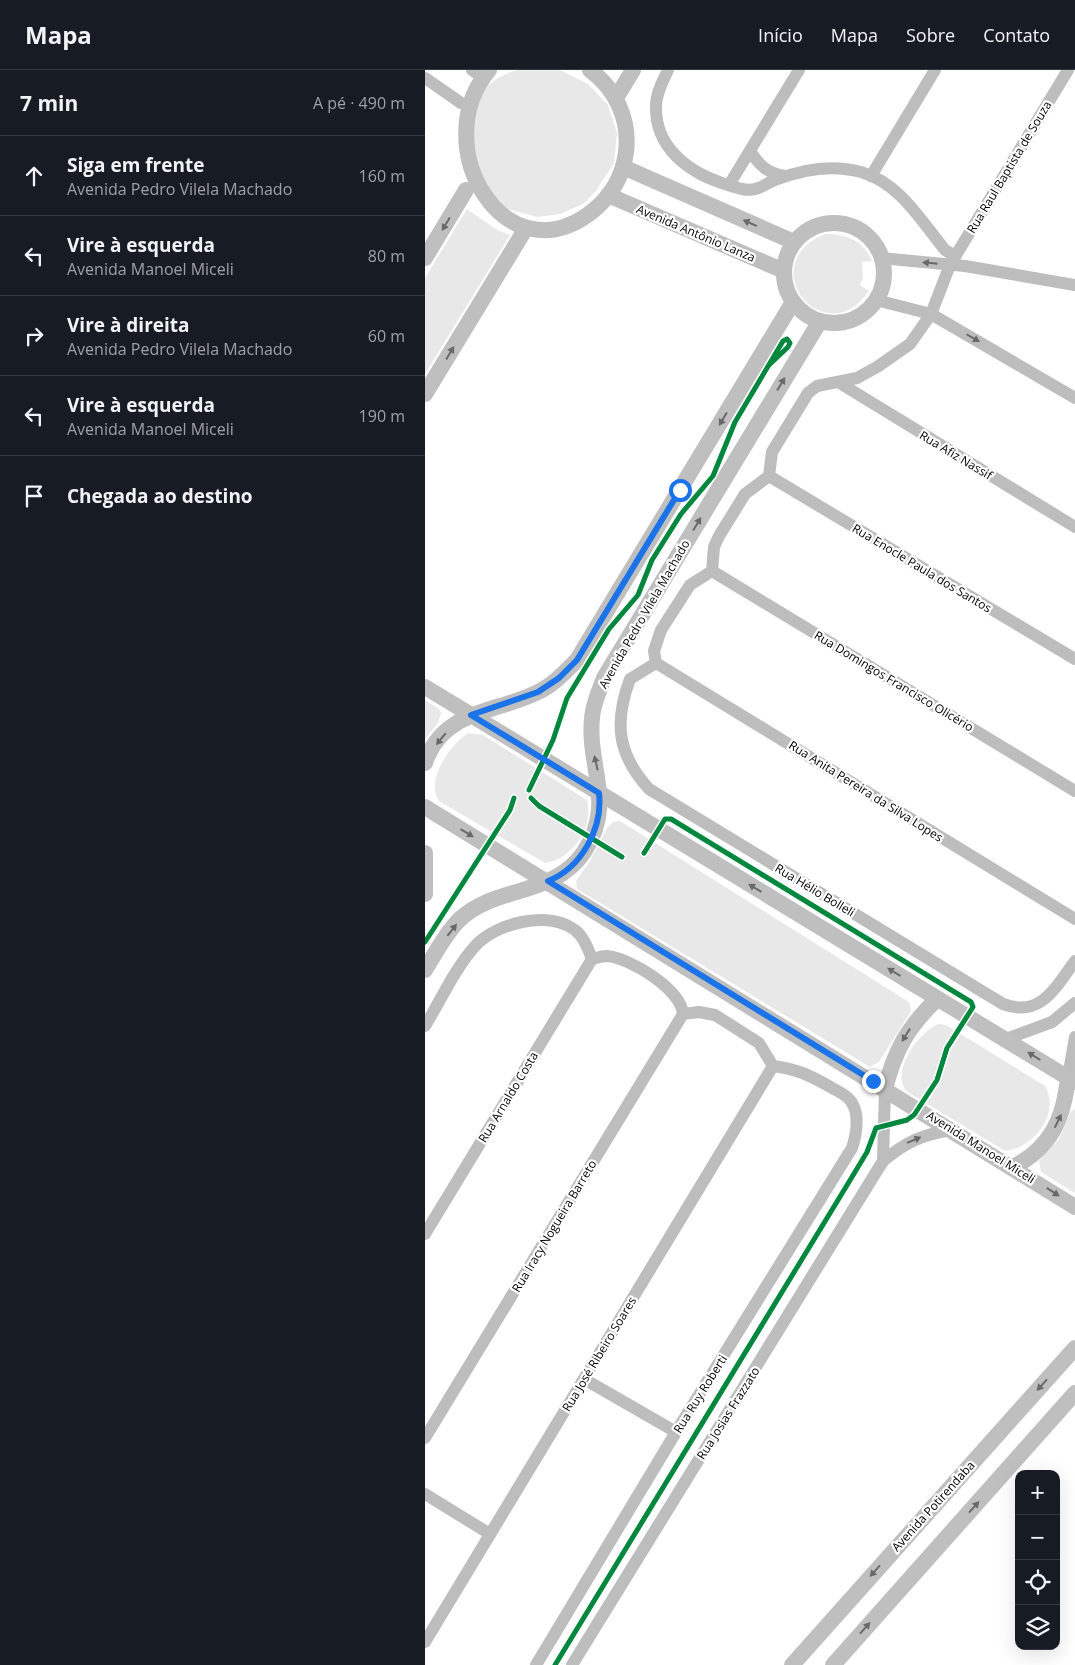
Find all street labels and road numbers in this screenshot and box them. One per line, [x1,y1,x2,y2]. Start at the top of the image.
street label: Rua Raul Baptista de Souza [963,98,1055,236]
street label: Avenida Antônio Lanza [634,200,758,266]
street label: Rua Afiz Nassif [916,427,996,484]
street label: Rua Enocle Paula dos Santos [849,520,995,617]
street label: Avenida Pedro Vilela Machado [594,537,694,691]
street label: Rua Domingos Francisco Olicério [811,627,977,735]
street label: Rua Anita Pereira da Silva Lopes [786,736,947,846]
street label: Rua Hélio Bolleli [772,859,858,921]
street label: Rua Arnaldo Costa [474,1048,542,1146]
street label: Avenida Manoel Miceli [923,1107,1039,1187]
street label: Rua Iracy Nogueira Barreto [508,1157,600,1295]
street label: Rua José Ribeiro Soares [558,1293,640,1415]
street label: Rua Ruy Roberti [669,1352,731,1436]
street label: Rua Josias Frazzato [693,1363,763,1463]
street label: Avenida Potirendaba [888,1457,978,1555]

